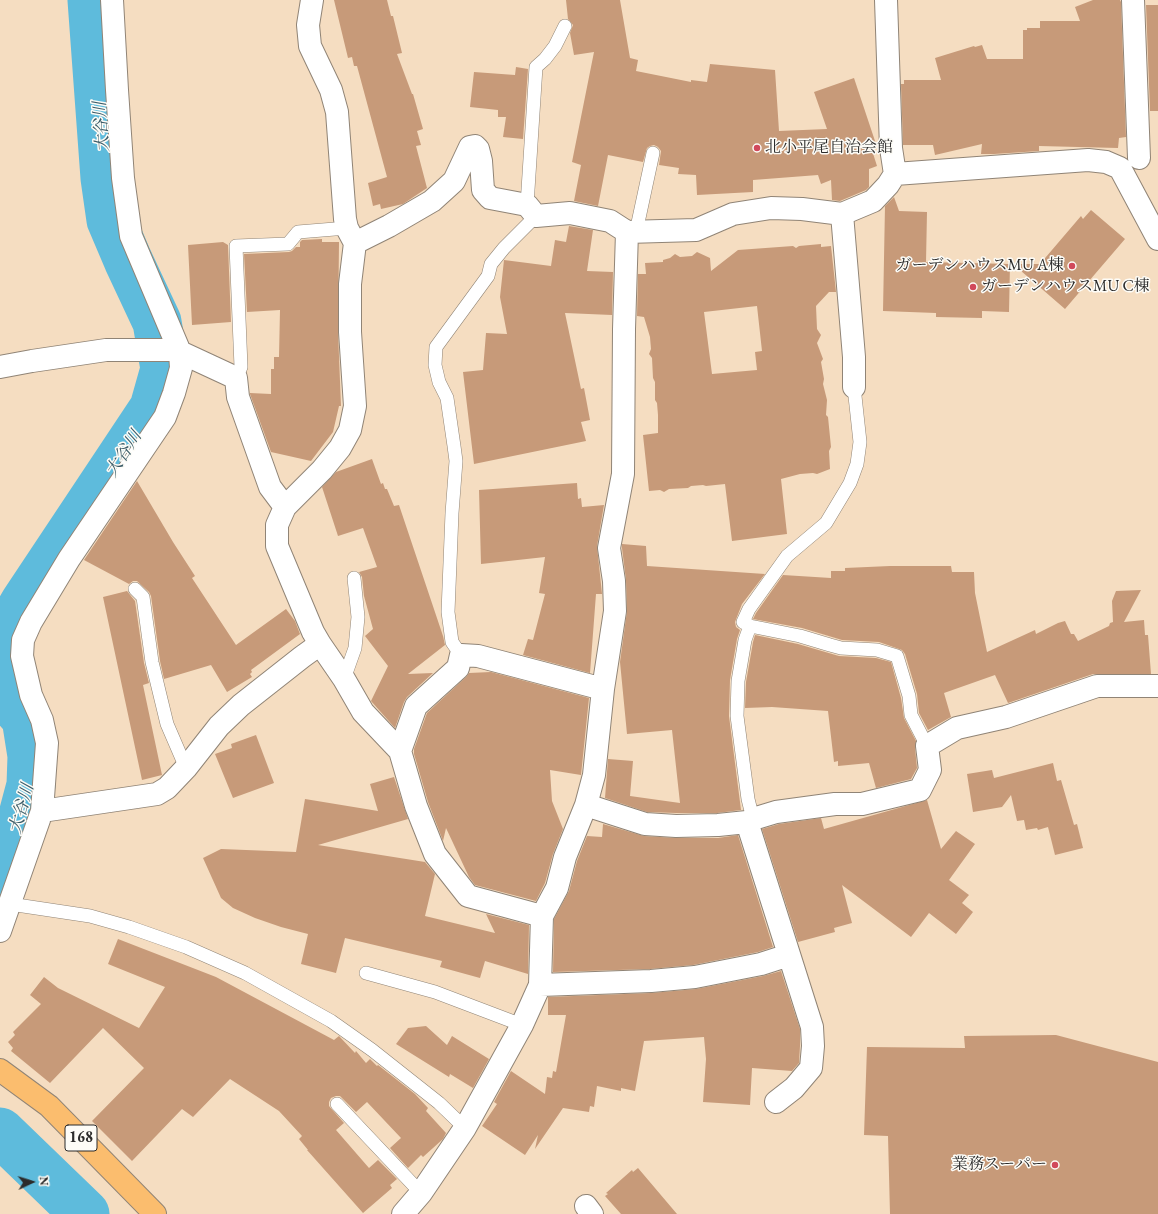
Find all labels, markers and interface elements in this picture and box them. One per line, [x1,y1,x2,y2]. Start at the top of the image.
water label: 大谷川 [90,101,114,153]
place label: 北小平尾自治会館 [765,138,893,158]
marker: 北小平尾自治会館 [752,143,762,153]
place label: ガーデンハウスMU A棟 [896,256,1064,276]
marker: ガーデンハウスMU A棟 [1067,261,1077,271]
place label: ガーデンハウスMU C棟 [981,277,1150,297]
marker: ガーデンハウスMU C棟 [968,282,978,292]
water label: 大谷川 [102,427,146,481]
water label: 大谷川 [6,782,38,836]
road number: 168 [65,1125,97,1151]
place label: 業務スーパー [952,1155,1047,1175]
marker: 業務スーパー [1050,1160,1060,1170]
north arrow [12,1162,52,1202]
text: N [37,1176,51,1186]

